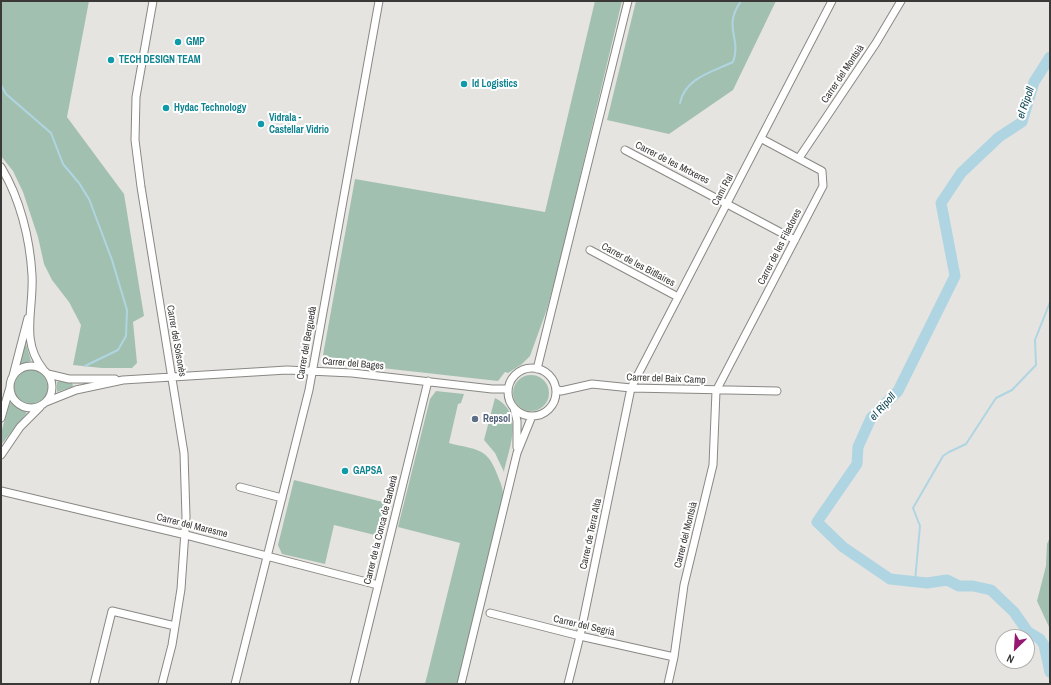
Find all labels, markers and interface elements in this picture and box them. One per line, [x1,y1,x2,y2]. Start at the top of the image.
place label: GMP [186,36,205,48]
marker: GMP [173,37,183,47]
street label: Carrer del Montsià [819,42,867,106]
place label: TECH DESIGN TEAM [119,54,201,66]
marker: TECH DESIGN TEAM [106,55,116,65]
place label: Id Logistics [472,78,518,90]
marker: Id Logistics [459,79,469,89]
water label: el Ripoll [1014,85,1038,121]
place label: Hydac Technology [174,102,246,114]
marker: Hydac Technology [161,103,171,113]
place label: Vidrala - Castellar Vidrio [269,112,329,136]
marker: Vidrala - Castellar Vidrio [256,119,266,129]
street label: Carrer de les Mrtxeres [633,139,711,187]
street label: Camí Ral [710,172,736,208]
street label: Carrer de les Filadores [756,207,804,287]
street label: Carrer de les Bitllaires [599,241,677,289]
street label: Carrer del Solsonès [164,304,188,378]
street label: Carrer del Berguedà [295,305,319,381]
street label: Carrer del Bages [322,355,384,373]
street label: Carrer del Baix Camp [626,372,706,386]
water label: el Ripoll [867,390,899,424]
place label: Repsol [483,413,510,425]
marker: Repsol [470,414,480,424]
place label: GAPSA [353,465,382,477]
marker: GAPSA [340,466,350,476]
street label: Carrer de la Conca de Barberà [362,474,400,586]
street label: Carrer de Terra Alta [578,498,604,570]
street label: Carrer del Montsià [672,501,700,569]
street label: Carrer del Maresme [155,511,229,541]
street label: Carrer del Segrià [552,613,616,639]
north arrow [995,629,1035,669]
text: N [1004,651,1016,667]

